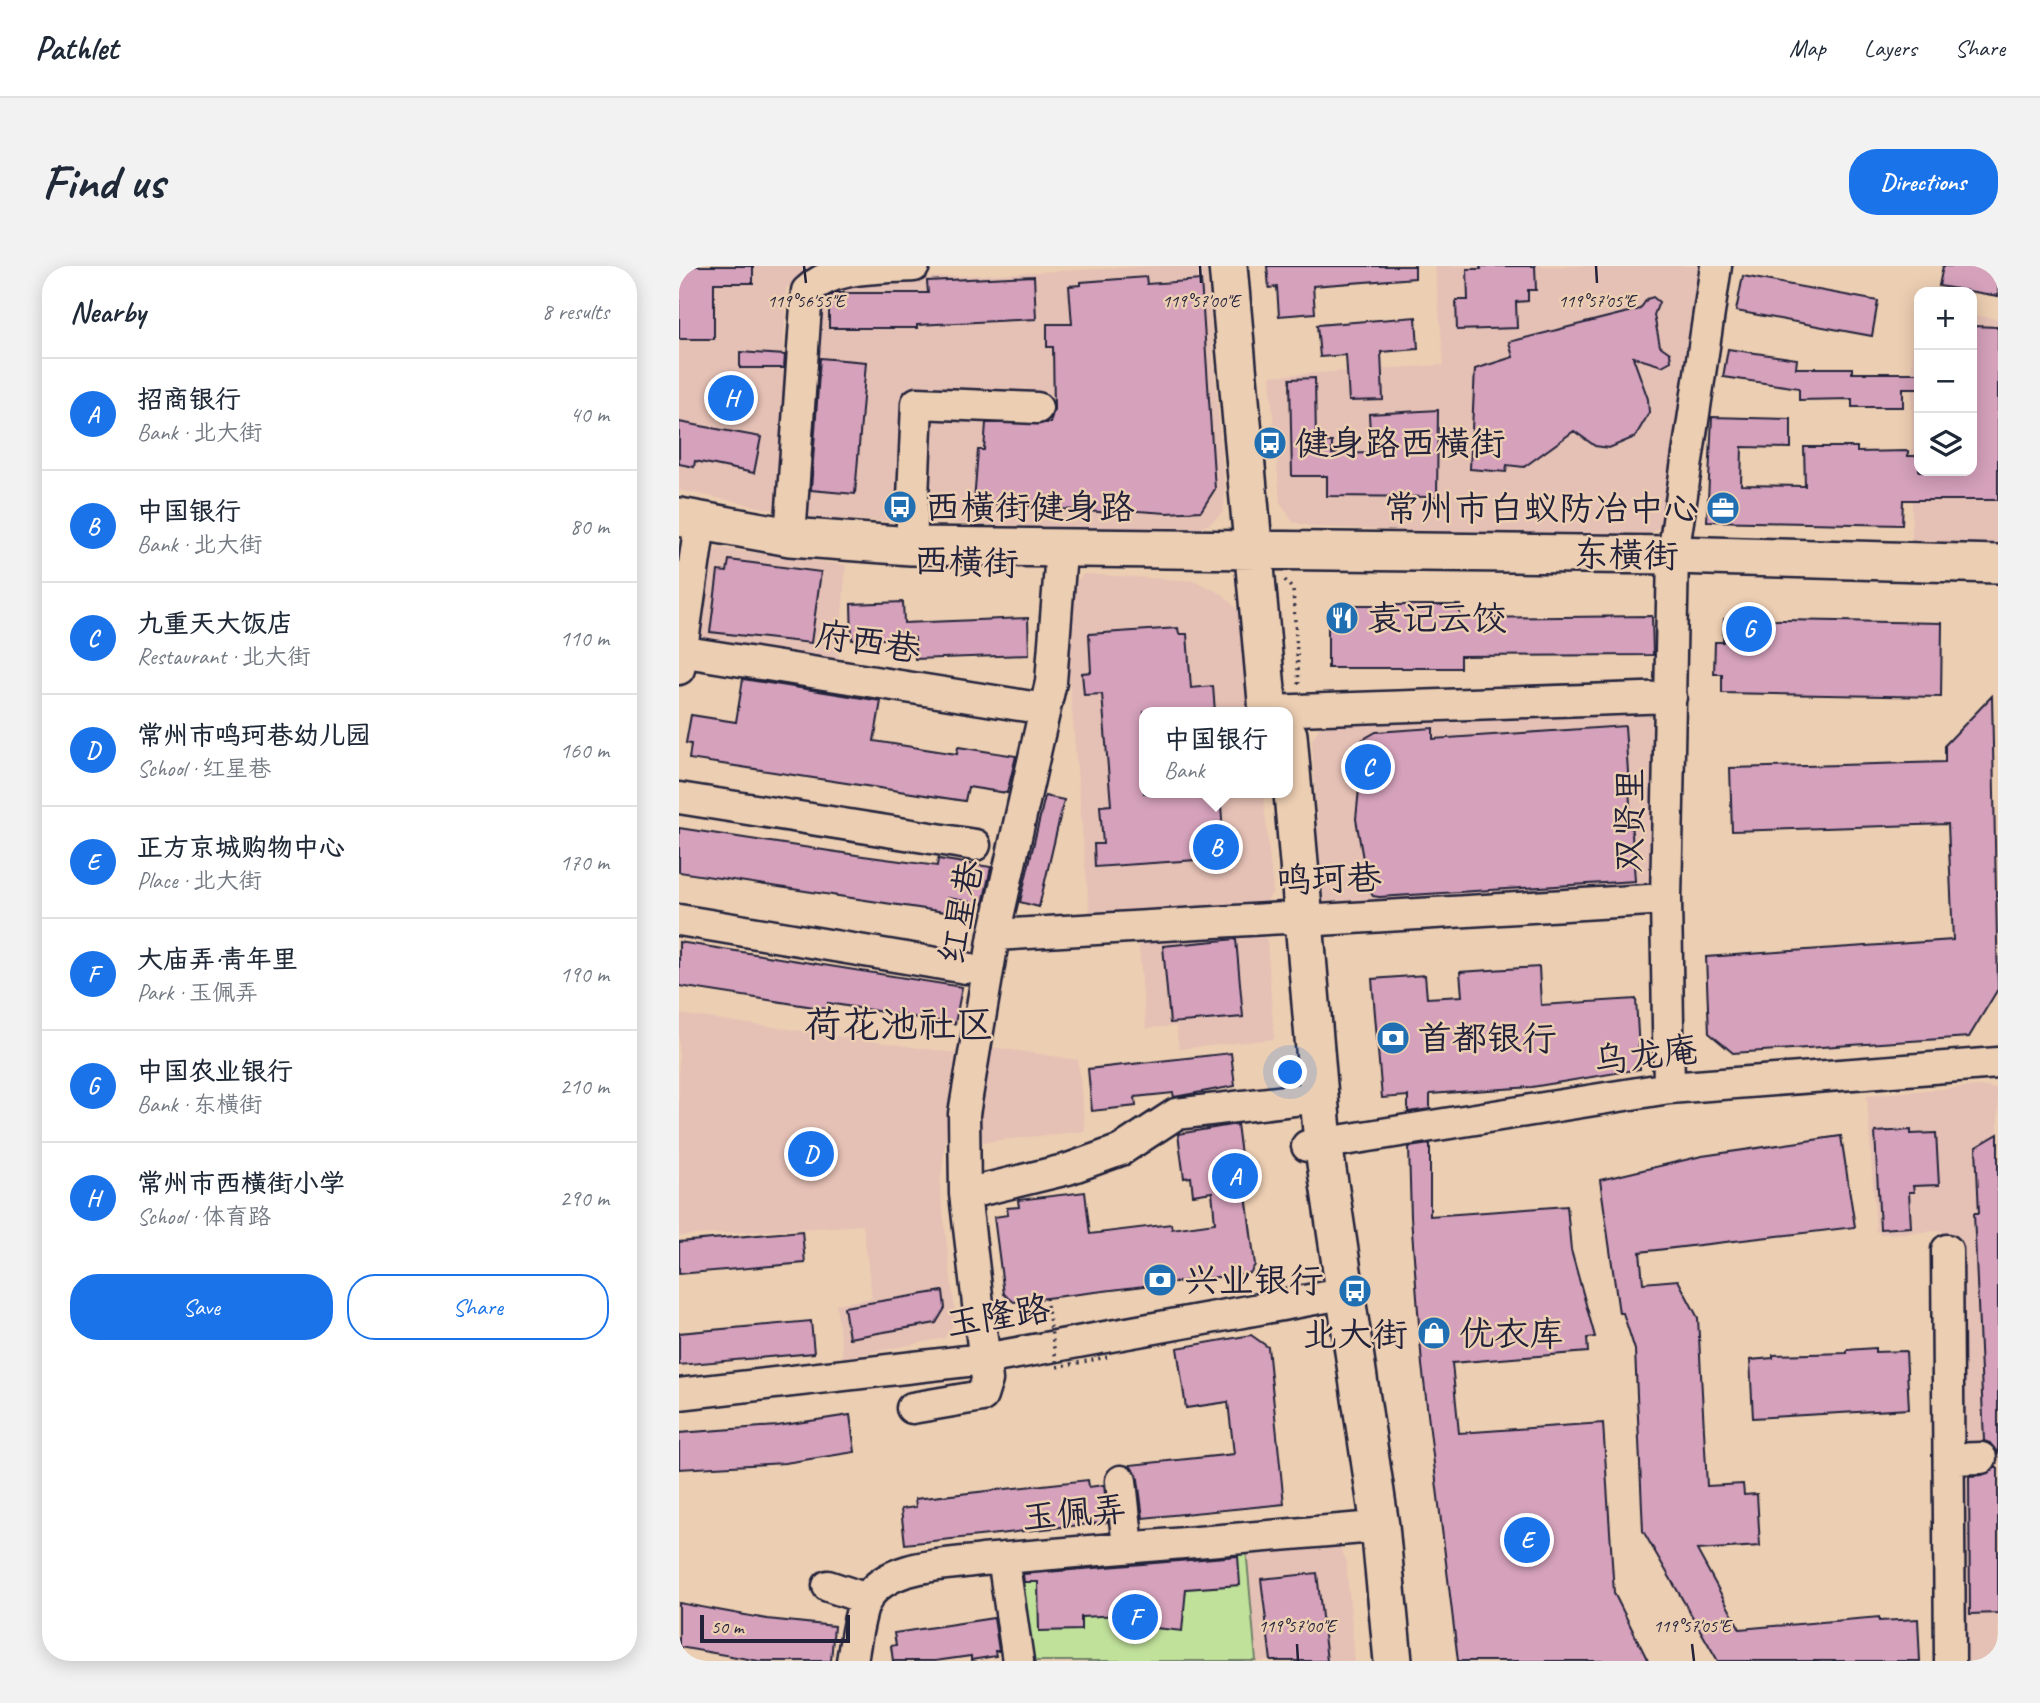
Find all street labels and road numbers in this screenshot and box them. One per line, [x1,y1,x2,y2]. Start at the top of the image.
street label: 东横街 [1573,532,1679,578]
street label: 西横街 [913,538,1019,586]
street label: 府西巷 [813,612,923,672]
street label: 双贤里 [1607,767,1653,873]
street label: 鸣珂巷 [1276,855,1382,903]
street label: 红星巷 [929,856,993,968]
street label: 乌龙庵 [1591,1026,1701,1084]
street label: 玉隆路 [943,1286,1053,1346]
street label: 玉佩弄 [1020,1486,1128,1540]

